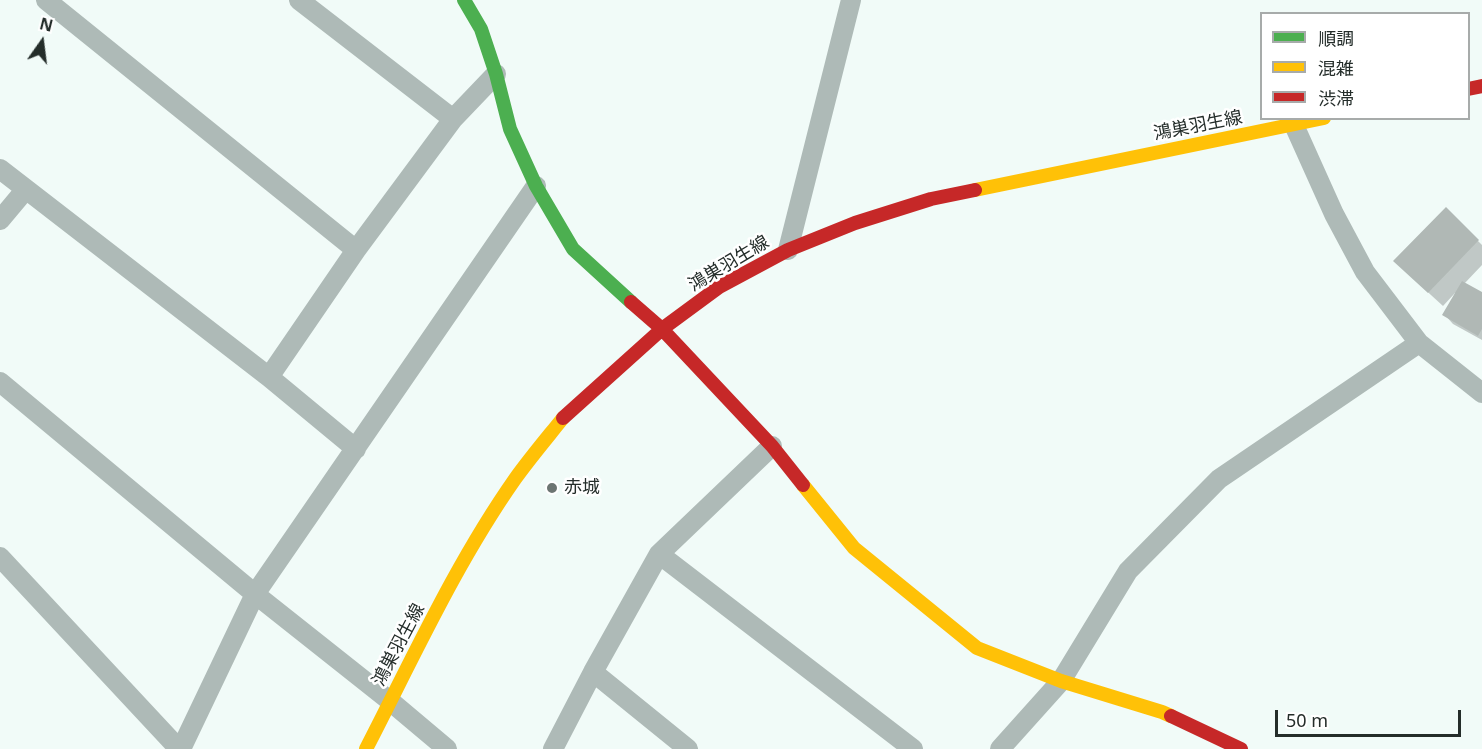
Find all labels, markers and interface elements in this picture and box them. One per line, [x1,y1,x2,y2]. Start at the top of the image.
north arrow [12,12,72,72]
text: N [37,12,55,37]
legend [1260,12,1470,120]
text: 順調 [1318,26,1354,50]
text: 混雑 [1318,56,1354,80]
text: 渋滞 [1318,86,1354,110]
street label: 鴻巣羽生線 [1152,107,1244,145]
street label: 鴻巣羽生線 [685,232,773,296]
place label: 赤城 [564,477,600,499]
marker: 赤城 [545,481,559,495]
street label: 鴻巣羽生線 [368,600,430,690]
scale bar [1278,698,1464,736]
text: 50 m [1286,708,1328,732]

